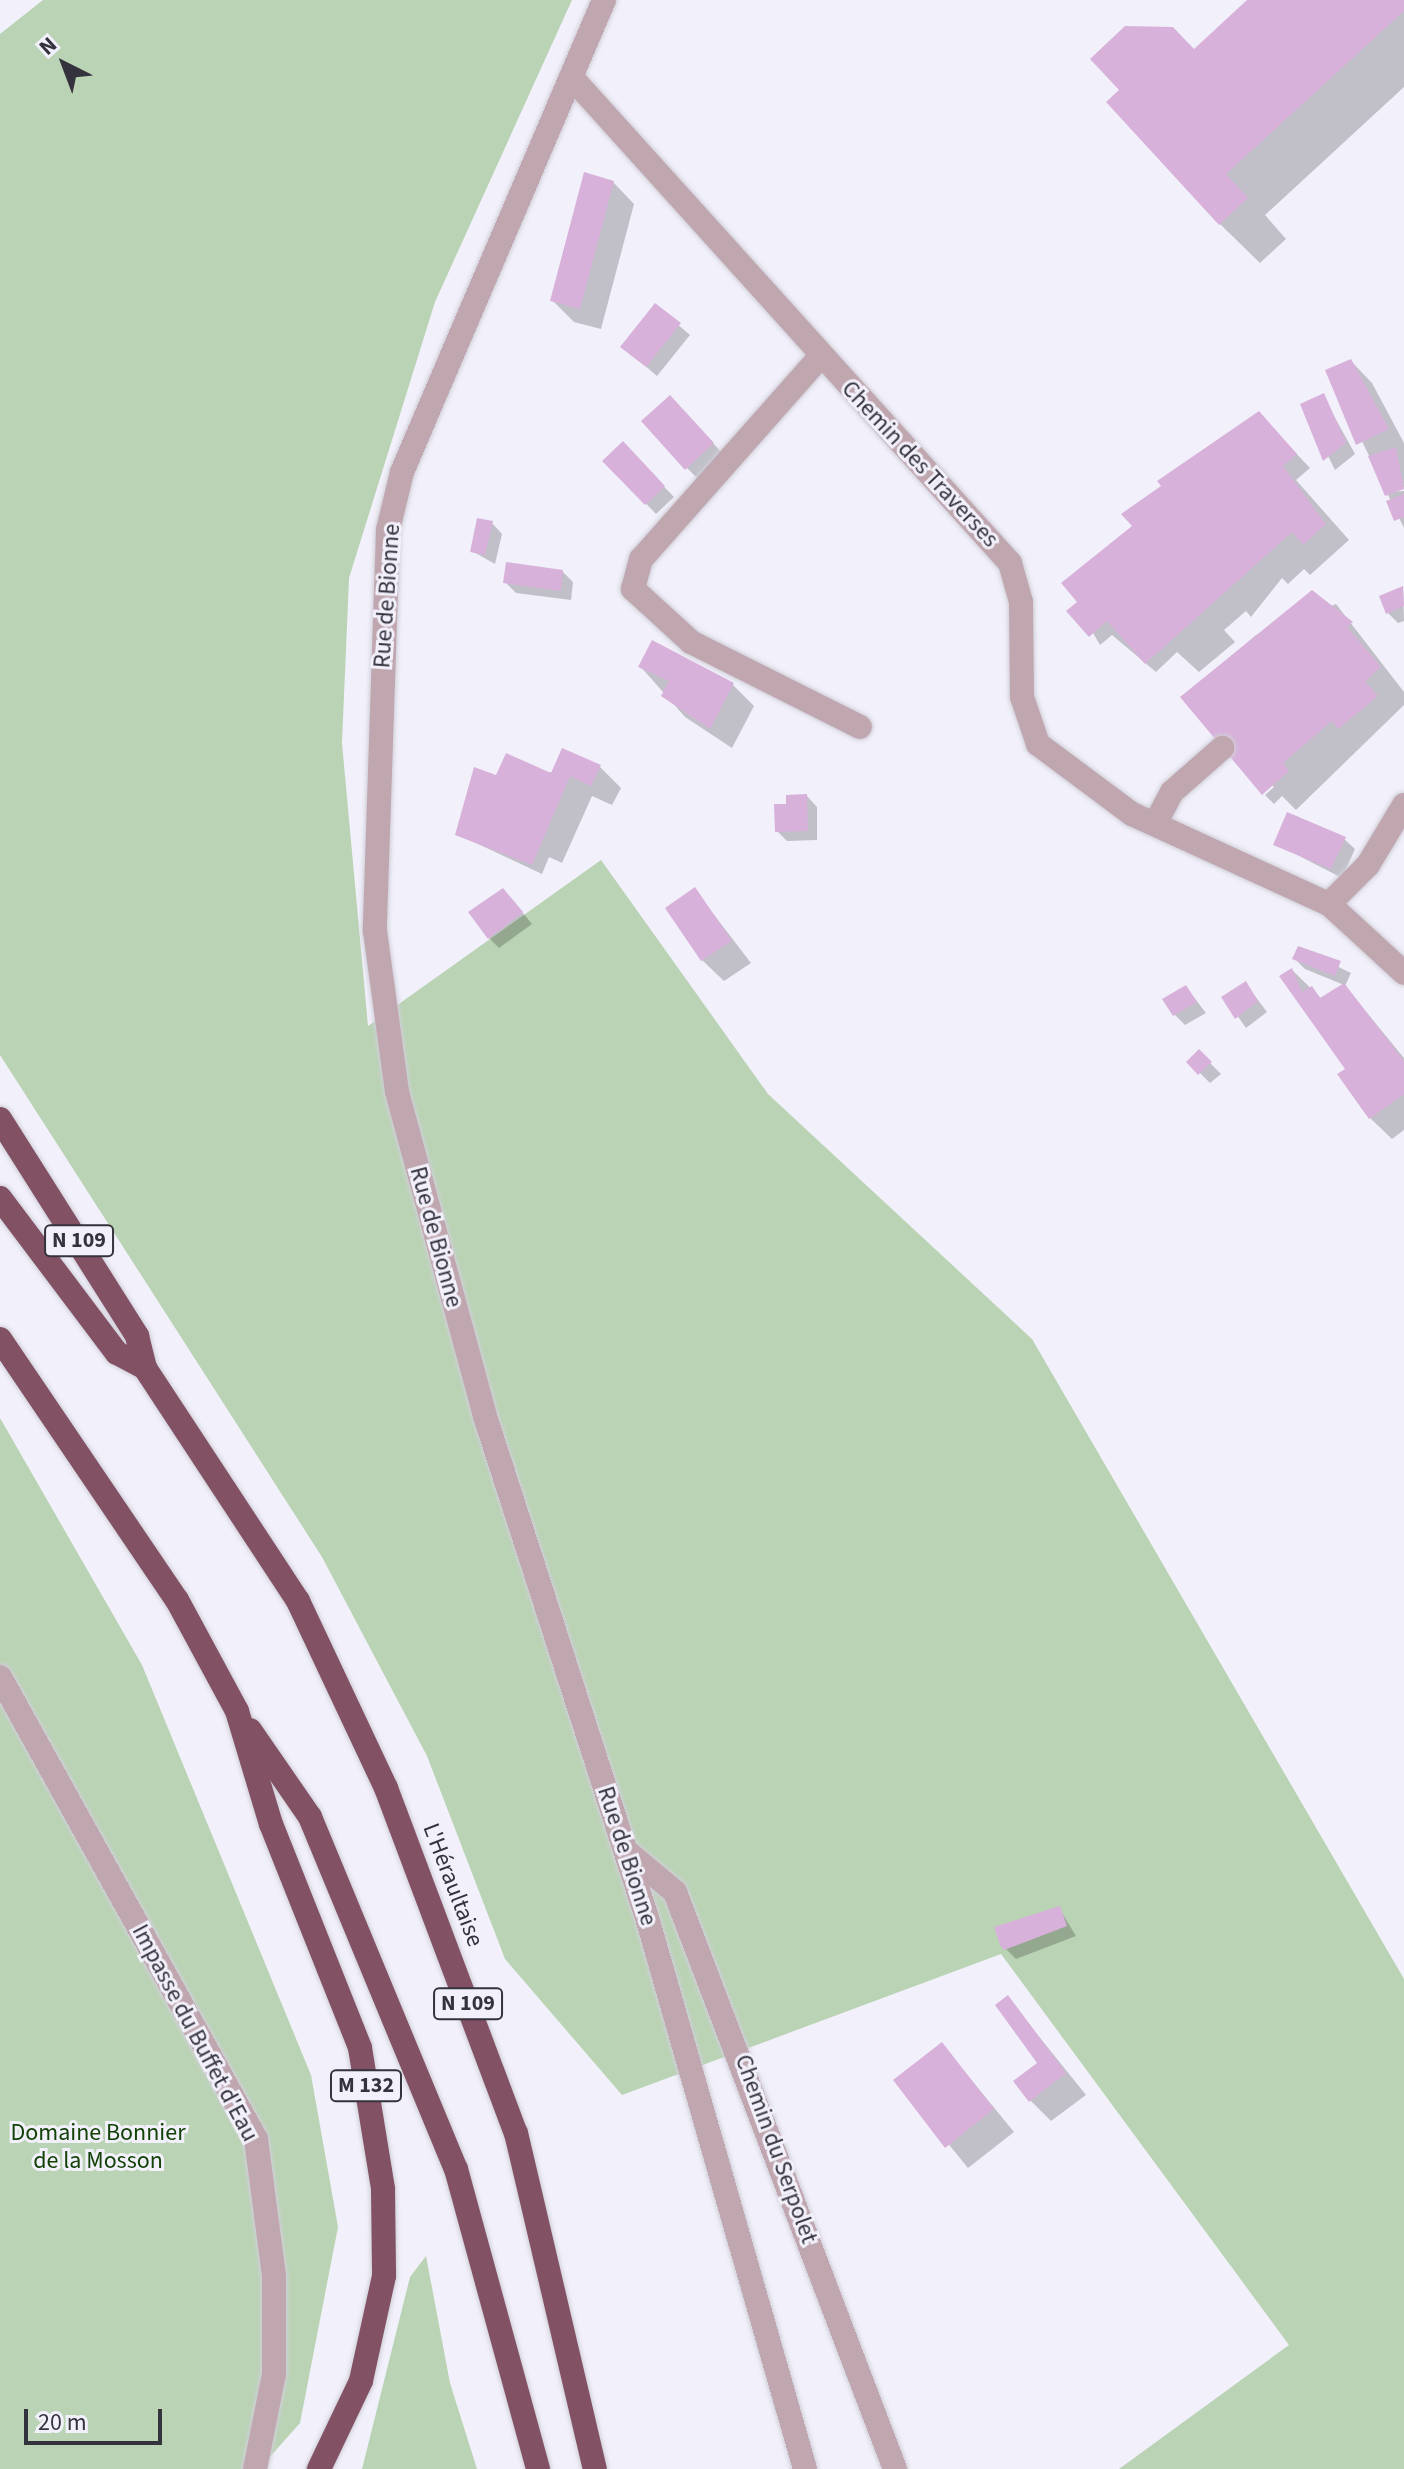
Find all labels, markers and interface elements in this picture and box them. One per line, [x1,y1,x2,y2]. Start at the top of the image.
north arrow [24,24,104,104]
text: N [32,29,64,63]
street label: Chemin des Traverses [835,375,1005,553]
street label: Rue de Bionne [368,523,406,669]
street label: Rue de Bionne [403,1163,469,1311]
road number: N 109 [43,1223,115,1259]
street label: Rue de Bionne [591,1783,663,1929]
street label: L'Héraultaise [416,1819,490,1951]
street label: Impasse du Buffet d'Eau [126,1920,264,2146]
road number: N 109 [432,1986,504,2022]
street label: Chemin du Serpolet [728,2051,824,2247]
road number: M 132 [328,2068,404,2104]
park label: Domaine Bonnier de la Mosson [10,2119,186,2175]
scale bar [28,2393,166,2443]
text: 20 m [38,2405,87,2440]

